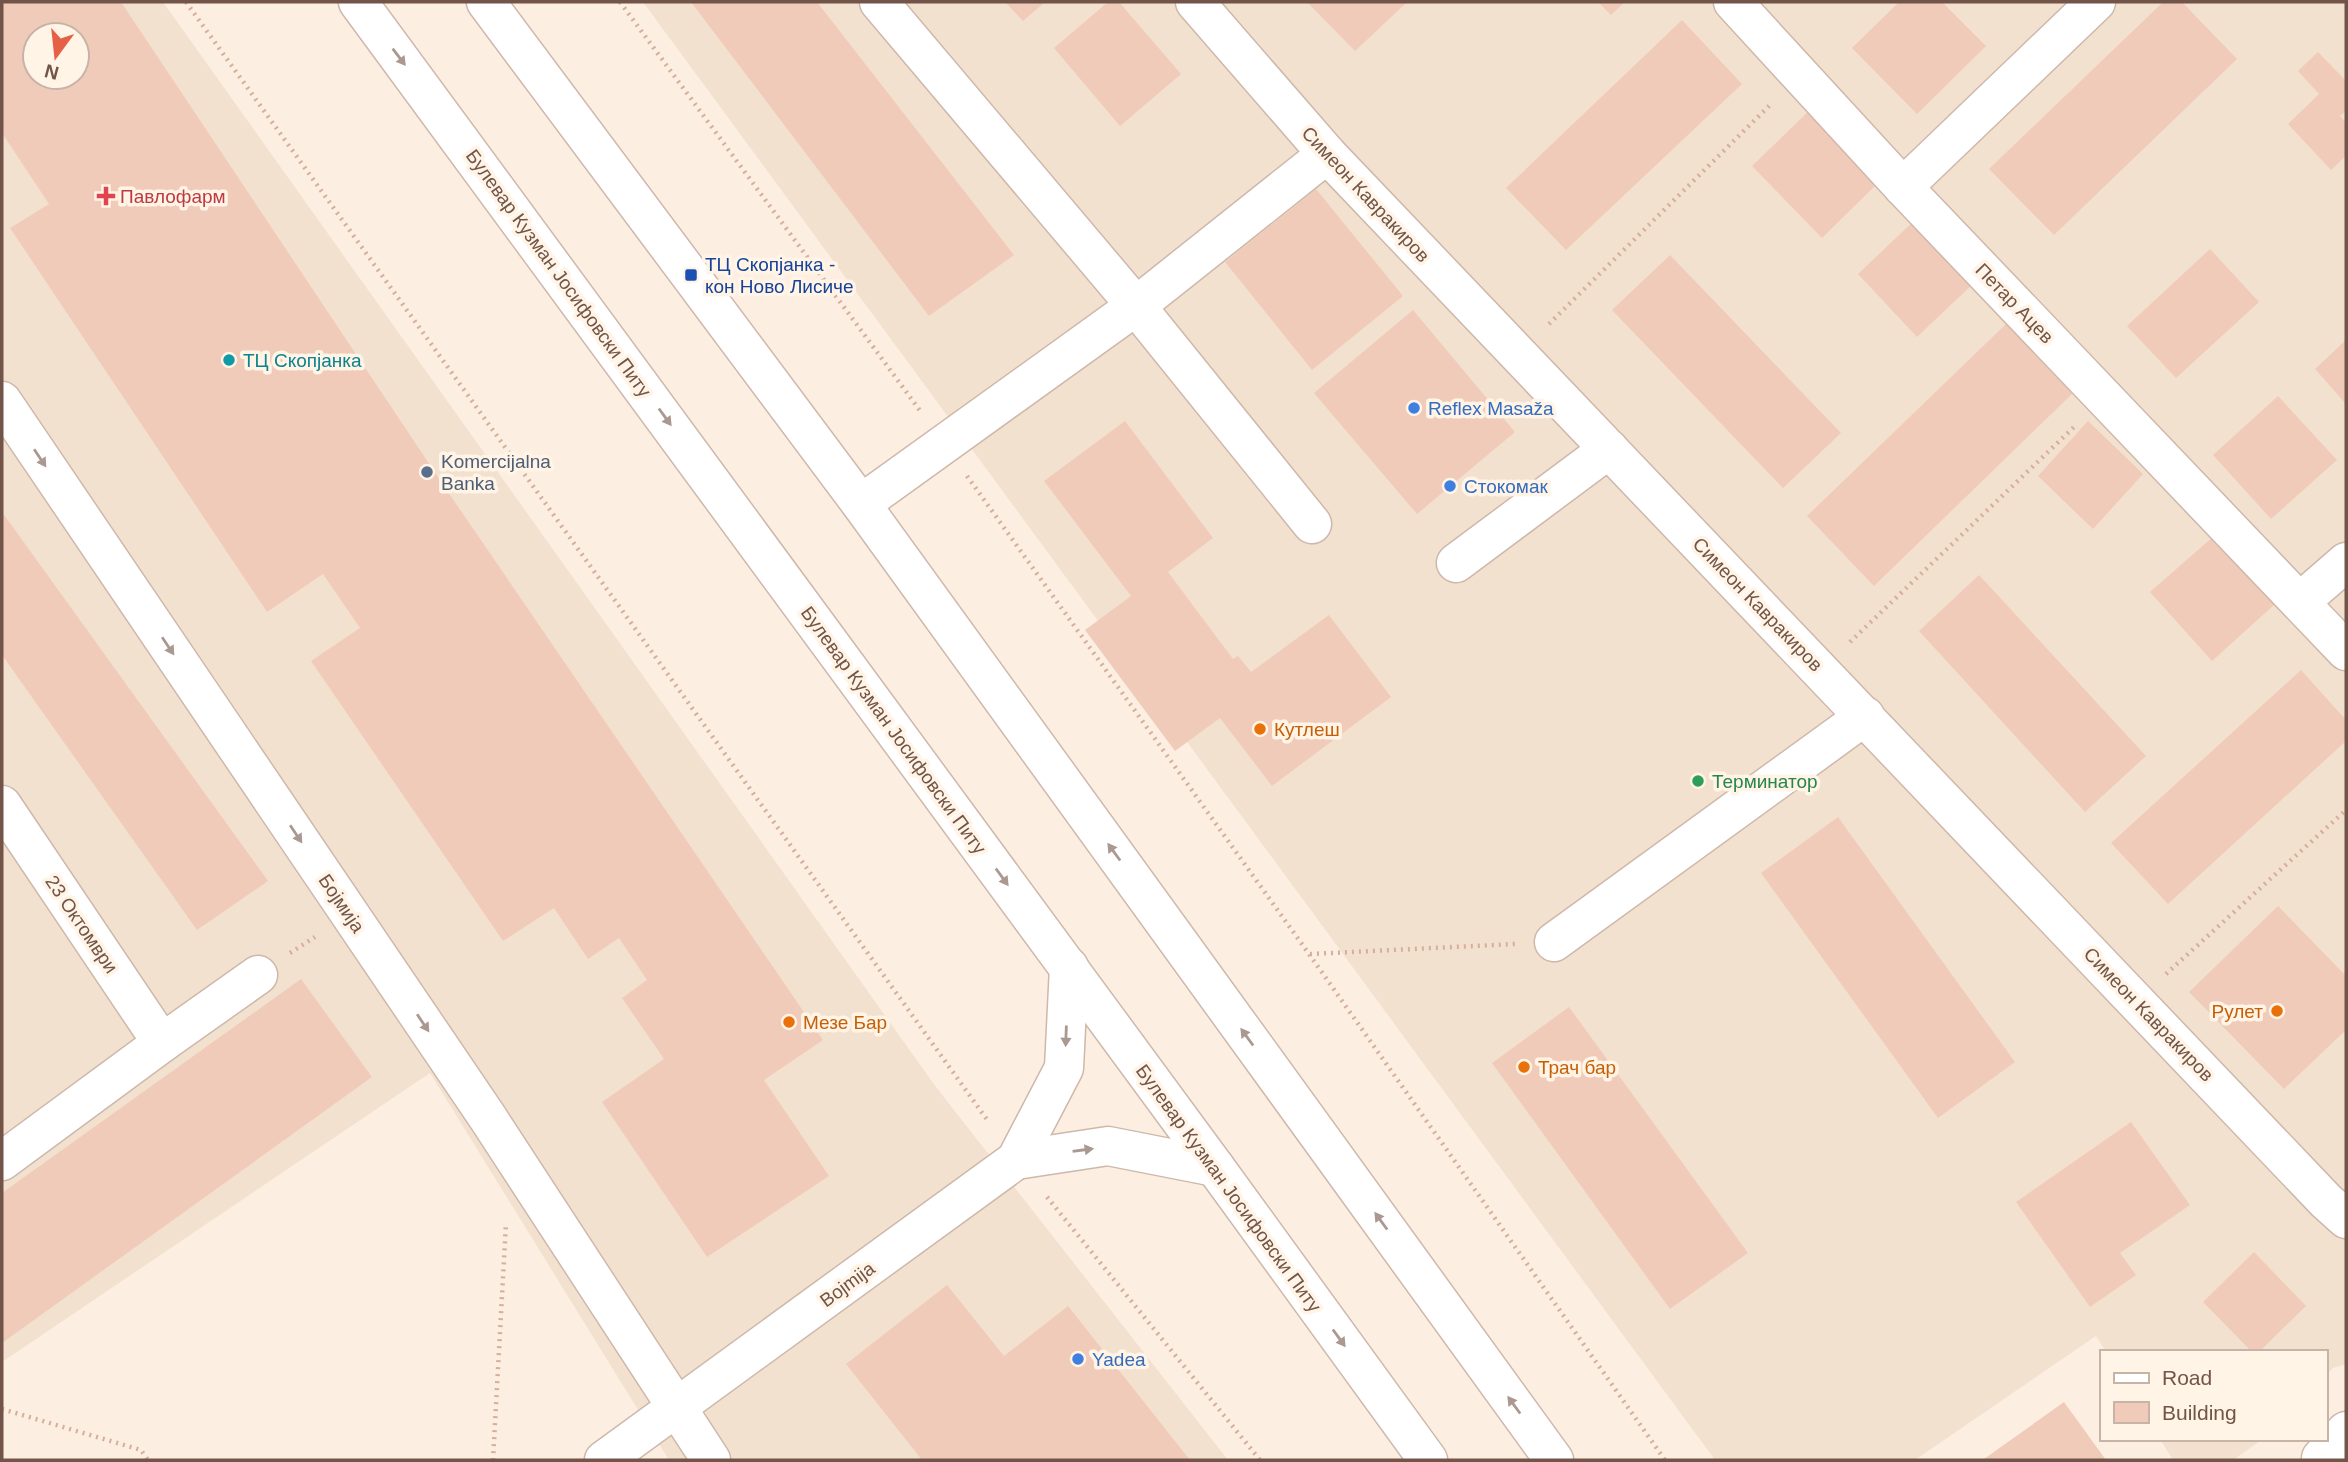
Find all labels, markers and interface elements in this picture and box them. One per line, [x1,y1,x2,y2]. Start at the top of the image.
north arrow [21,21,91,91]
one-way arrow [392,47,406,66]
text: N [42,60,61,84]
street label: Симеон Кавракиров [1297,122,1434,266]
street label: Булевар Кузман Јосифовски Питу [462,146,656,401]
place label: Павлофарм [120,186,226,207]
marker: Павлофарм [98,188,114,204]
place label: ТЦ Скопјанка - кон Ново Лисиче [705,254,854,297]
street label: Петар Ацев [1971,259,2058,348]
marker: ТЦ Скопјанка - кон Ново Лисиче [683,267,699,283]
place label: ТЦ Скопјанка [243,350,362,371]
marker: ТЦ Скопјанка [221,352,237,368]
place label: Reflex Masaža [1428,398,1554,419]
marker: Reflex Masaža [1406,400,1422,416]
one-way arrow [658,408,672,426]
one-way arrow [33,449,47,467]
place label: Komercijalna Banka [441,451,551,494]
marker: Komercijalna Banka [419,464,435,480]
place label: Стокомак [1464,476,1548,497]
marker: Стокомак [1442,478,1458,494]
street label: Симеон Кавракиров [1688,533,1827,675]
street label: Булевар Кузман Јосифовски Питу [797,603,991,858]
one-way arrow [161,637,175,655]
place label: Кутлеш [1274,719,1340,740]
marker: Кутлеш [1252,721,1268,737]
place label: Терминатор [1712,771,1818,792]
marker: Терминатор [1690,773,1706,789]
one-way arrow [289,824,302,844]
one-way arrow [1107,843,1121,861]
one-way arrow [995,868,1009,886]
street label: Бојмија [315,870,369,937]
street label: 23 Октомври [41,872,122,977]
street label: Симеон Кавракиров [2079,943,2218,1085]
place label: Рулет [2212,1001,2263,1022]
marker: Рулет [2269,1003,2285,1019]
place label: Мезе Бар [803,1012,887,1033]
one-way arrow [416,1013,429,1032]
marker: Мезе Бар [781,1014,797,1030]
one-way arrow [1060,1025,1071,1047]
one-way arrow [1240,1028,1254,1046]
place label: Трач бар [1538,1057,1616,1078]
marker: Трач бар [1516,1059,1532,1075]
street label: Булевар Кузман Јосифовски Питу [1132,1061,1326,1316]
one-way arrow [1073,1144,1095,1155]
one-way arrow [1374,1212,1388,1230]
street label: Bojmija [816,1257,879,1311]
one-way arrow [1332,1329,1346,1347]
place label: Yadea [1092,1349,1146,1370]
legend [2100,1350,2327,1441]
marker: Yadea [1070,1351,1086,1367]
text: Road [2162,1366,2212,1389]
one-way arrow [1507,1396,1521,1414]
text: Building [2162,1401,2237,1424]

